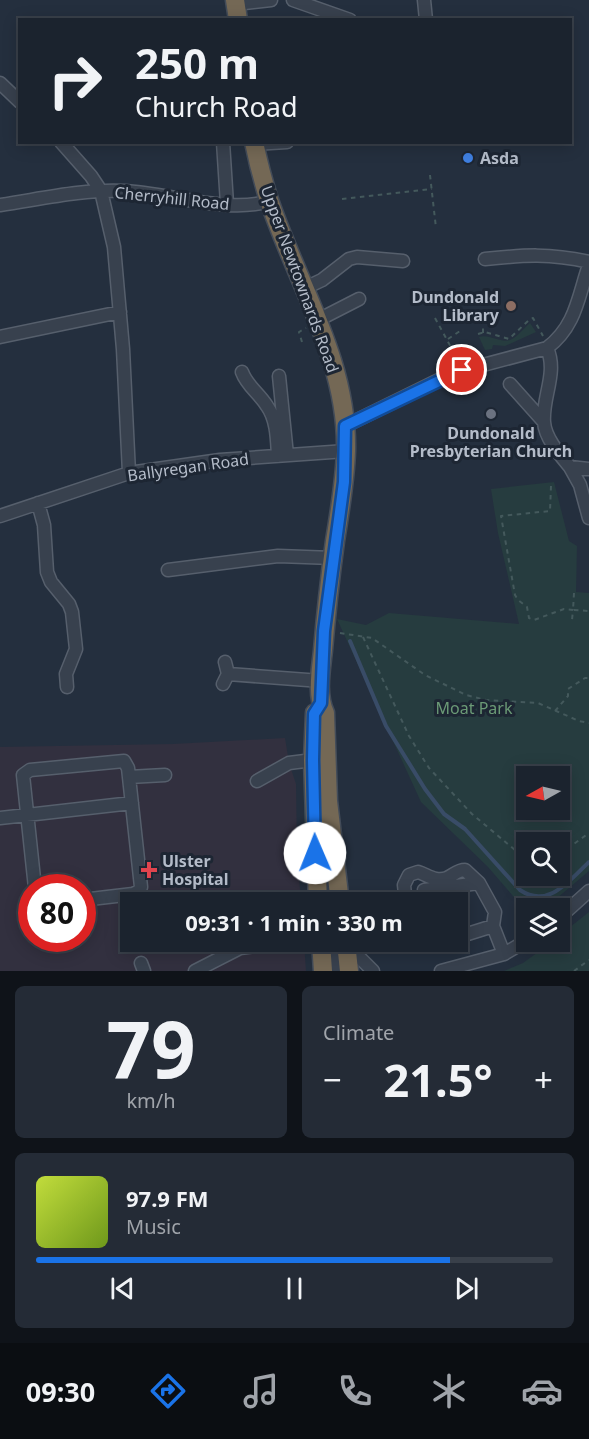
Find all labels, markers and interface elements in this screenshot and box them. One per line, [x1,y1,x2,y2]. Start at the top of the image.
text: 250 m [135,34,259,91]
icon: right [36,42,114,120]
text: Church Road [135,88,298,125]
place label: Asda [480,147,519,169]
marker: Asda [461,151,475,165]
street label: Cherryhill Road [114,181,230,215]
street label: Upper Newtownards Road [256,182,344,376]
place label: Dundonald Library [412,286,500,326]
marker: Dundonald Library [504,299,518,313]
pin [436,344,487,395]
icon: arrive [445,353,478,386]
marker: Dundonald Presbyterian Church [484,407,498,421]
place label: Dundonald Presbyterian Church [410,422,572,462]
street label: Ballyregan Road [126,448,250,486]
park label: Moat Park [436,697,513,719]
north arrow [516,766,570,820]
map controls [516,766,570,952]
position arrow [283,821,347,885]
button: search [516,832,570,886]
place label: Ulster Hospital [162,850,228,890]
marker: Ulster Hospital [140,861,158,879]
speed limit sign: 80 [18,874,96,952]
button: layers [516,898,570,952]
text: 09:31 · 1 min · 330 m [185,907,403,937]
text: 79 [106,995,196,1101]
text: Climate [323,1019,394,1046]
text: 21.5° [384,1049,492,1110]
text: − [323,1057,342,1102]
text: + [534,1057,553,1102]
text: km/h [126,1087,176,1114]
text: 97.9 FM [126,1183,208,1213]
text: Music [126,1213,181,1240]
icon: previous [106,1272,139,1305]
icon: pause [278,1272,311,1305]
icon: next [450,1272,483,1305]
icon: directions [147,1370,189,1412]
icon: music [240,1370,282,1412]
icon: phone [334,1370,376,1412]
icon: climate [428,1370,470,1412]
icon: car [521,1370,563,1412]
text: 09:30 [26,1373,95,1410]

